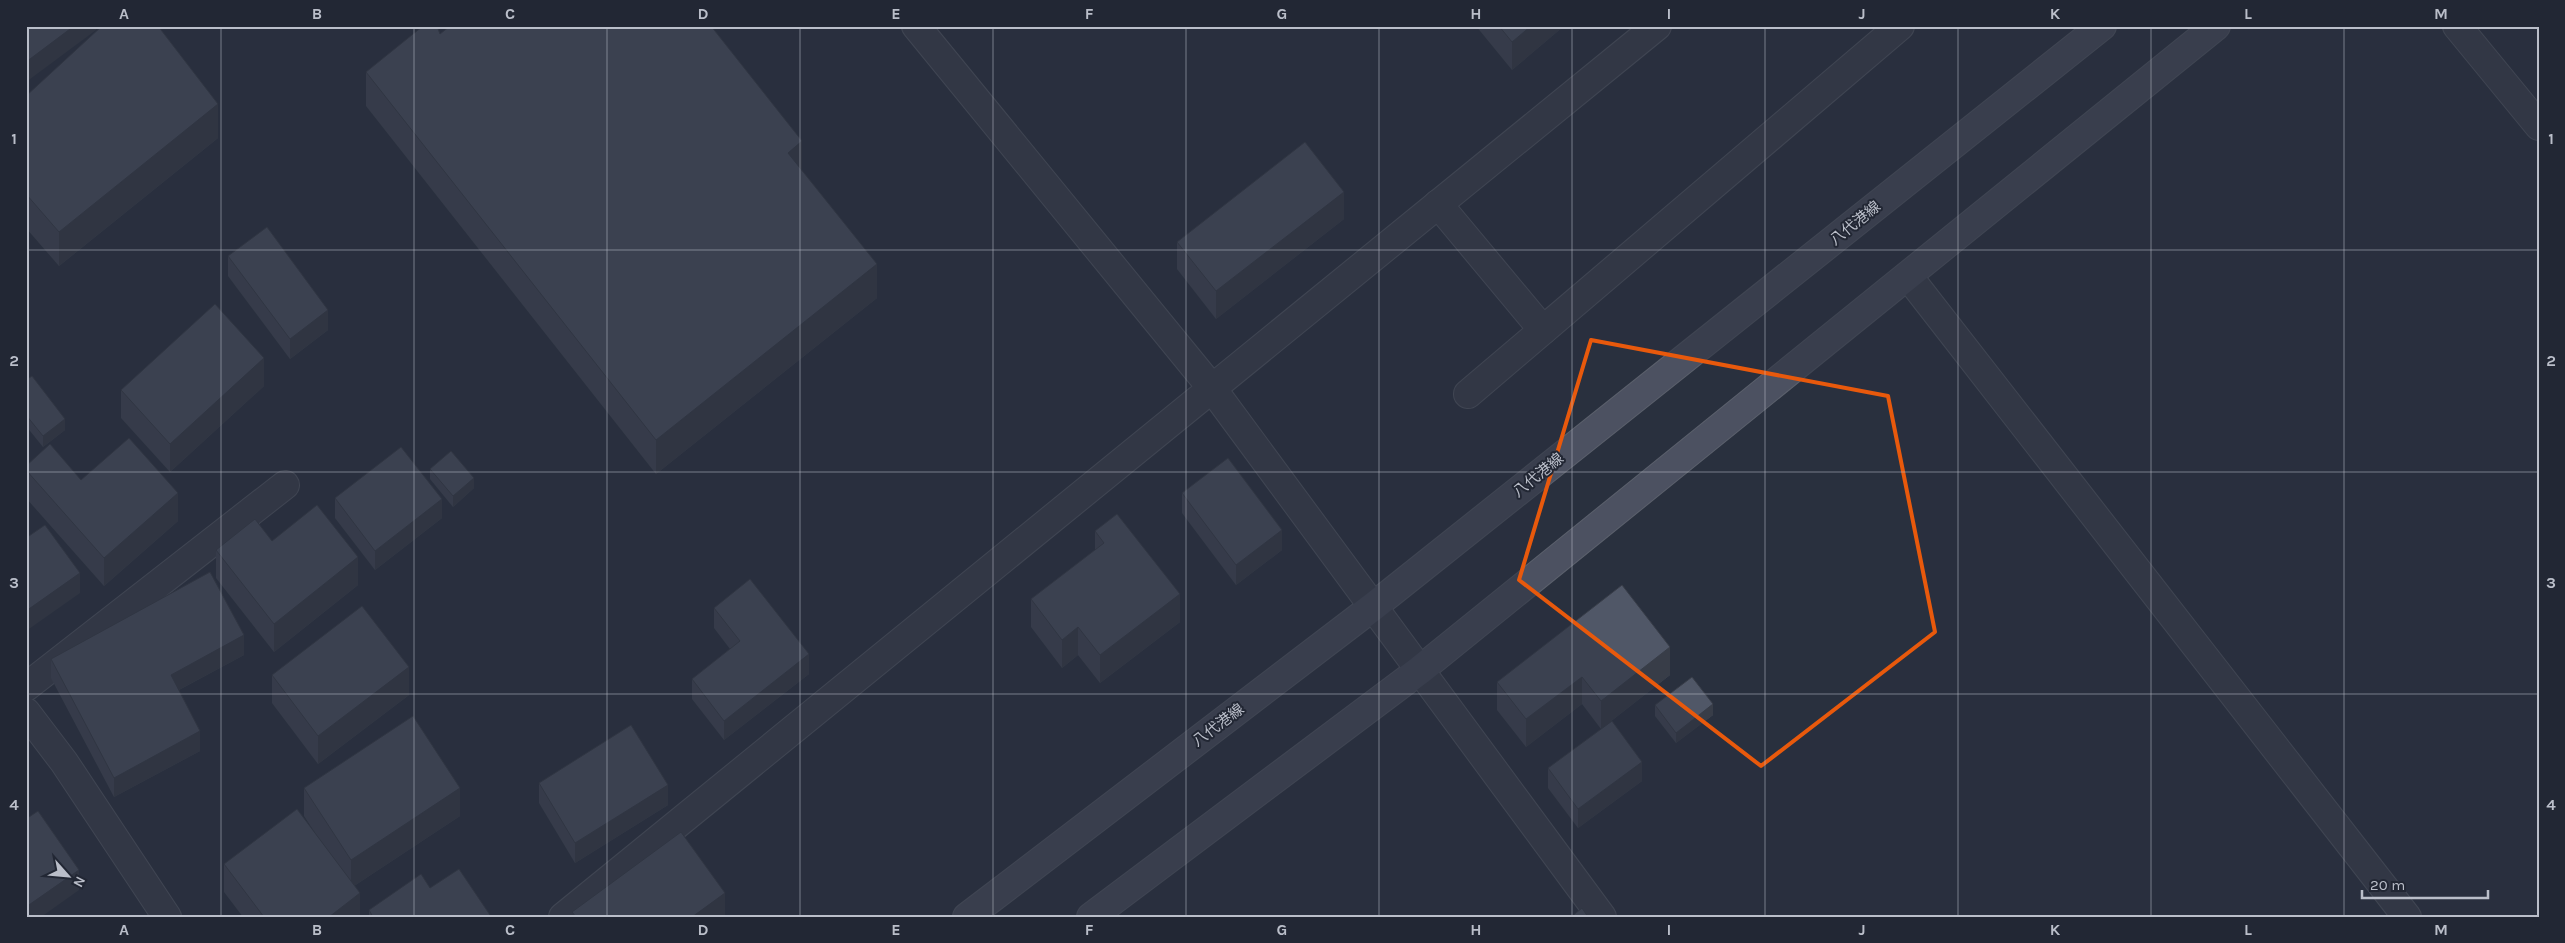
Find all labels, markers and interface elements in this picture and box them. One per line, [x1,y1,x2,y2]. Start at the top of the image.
text: A [119,4,129,23]
text: B [312,4,322,23]
text: C [505,4,515,23]
text: D [698,4,709,23]
text: E [891,4,901,23]
text: F [1085,4,1094,23]
text: G [1277,4,1287,23]
text: H [1470,4,1482,23]
text: I [1667,4,1671,23]
text: J [1858,4,1866,23]
text: K [2050,4,2061,23]
text: L [2244,4,2252,23]
text: M [2434,4,2448,23]
text: 1 [11,129,17,148]
text: 1 [2548,129,2554,148]
street label: 八代港線 [1826,197,1884,249]
text: 2 [9,351,19,370]
text: 2 [2546,351,2556,370]
street label: 八代港線 [1509,449,1567,501]
text: 3 [9,573,19,592]
text: 3 [2546,573,2556,592]
street label: 八代港線 [1189,700,1247,750]
text: 4 [9,795,19,814]
text: 4 [2546,795,2556,814]
north arrow [42,850,92,900]
scale bar [2362,868,2489,900]
text: N [69,873,89,890]
text: 20 m [2370,876,2405,894]
text: A [119,920,129,939]
text: B [312,920,322,939]
text: C [505,920,515,939]
text: D [698,920,709,939]
text: E [891,920,901,939]
text: F [1085,920,1094,939]
text: G [1277,920,1287,939]
text: H [1470,920,1482,939]
text: I [1667,920,1671,939]
text: J [1858,920,1866,939]
text: K [2050,920,2061,939]
text: L [2244,920,2252,939]
text: M [2434,920,2448,939]

